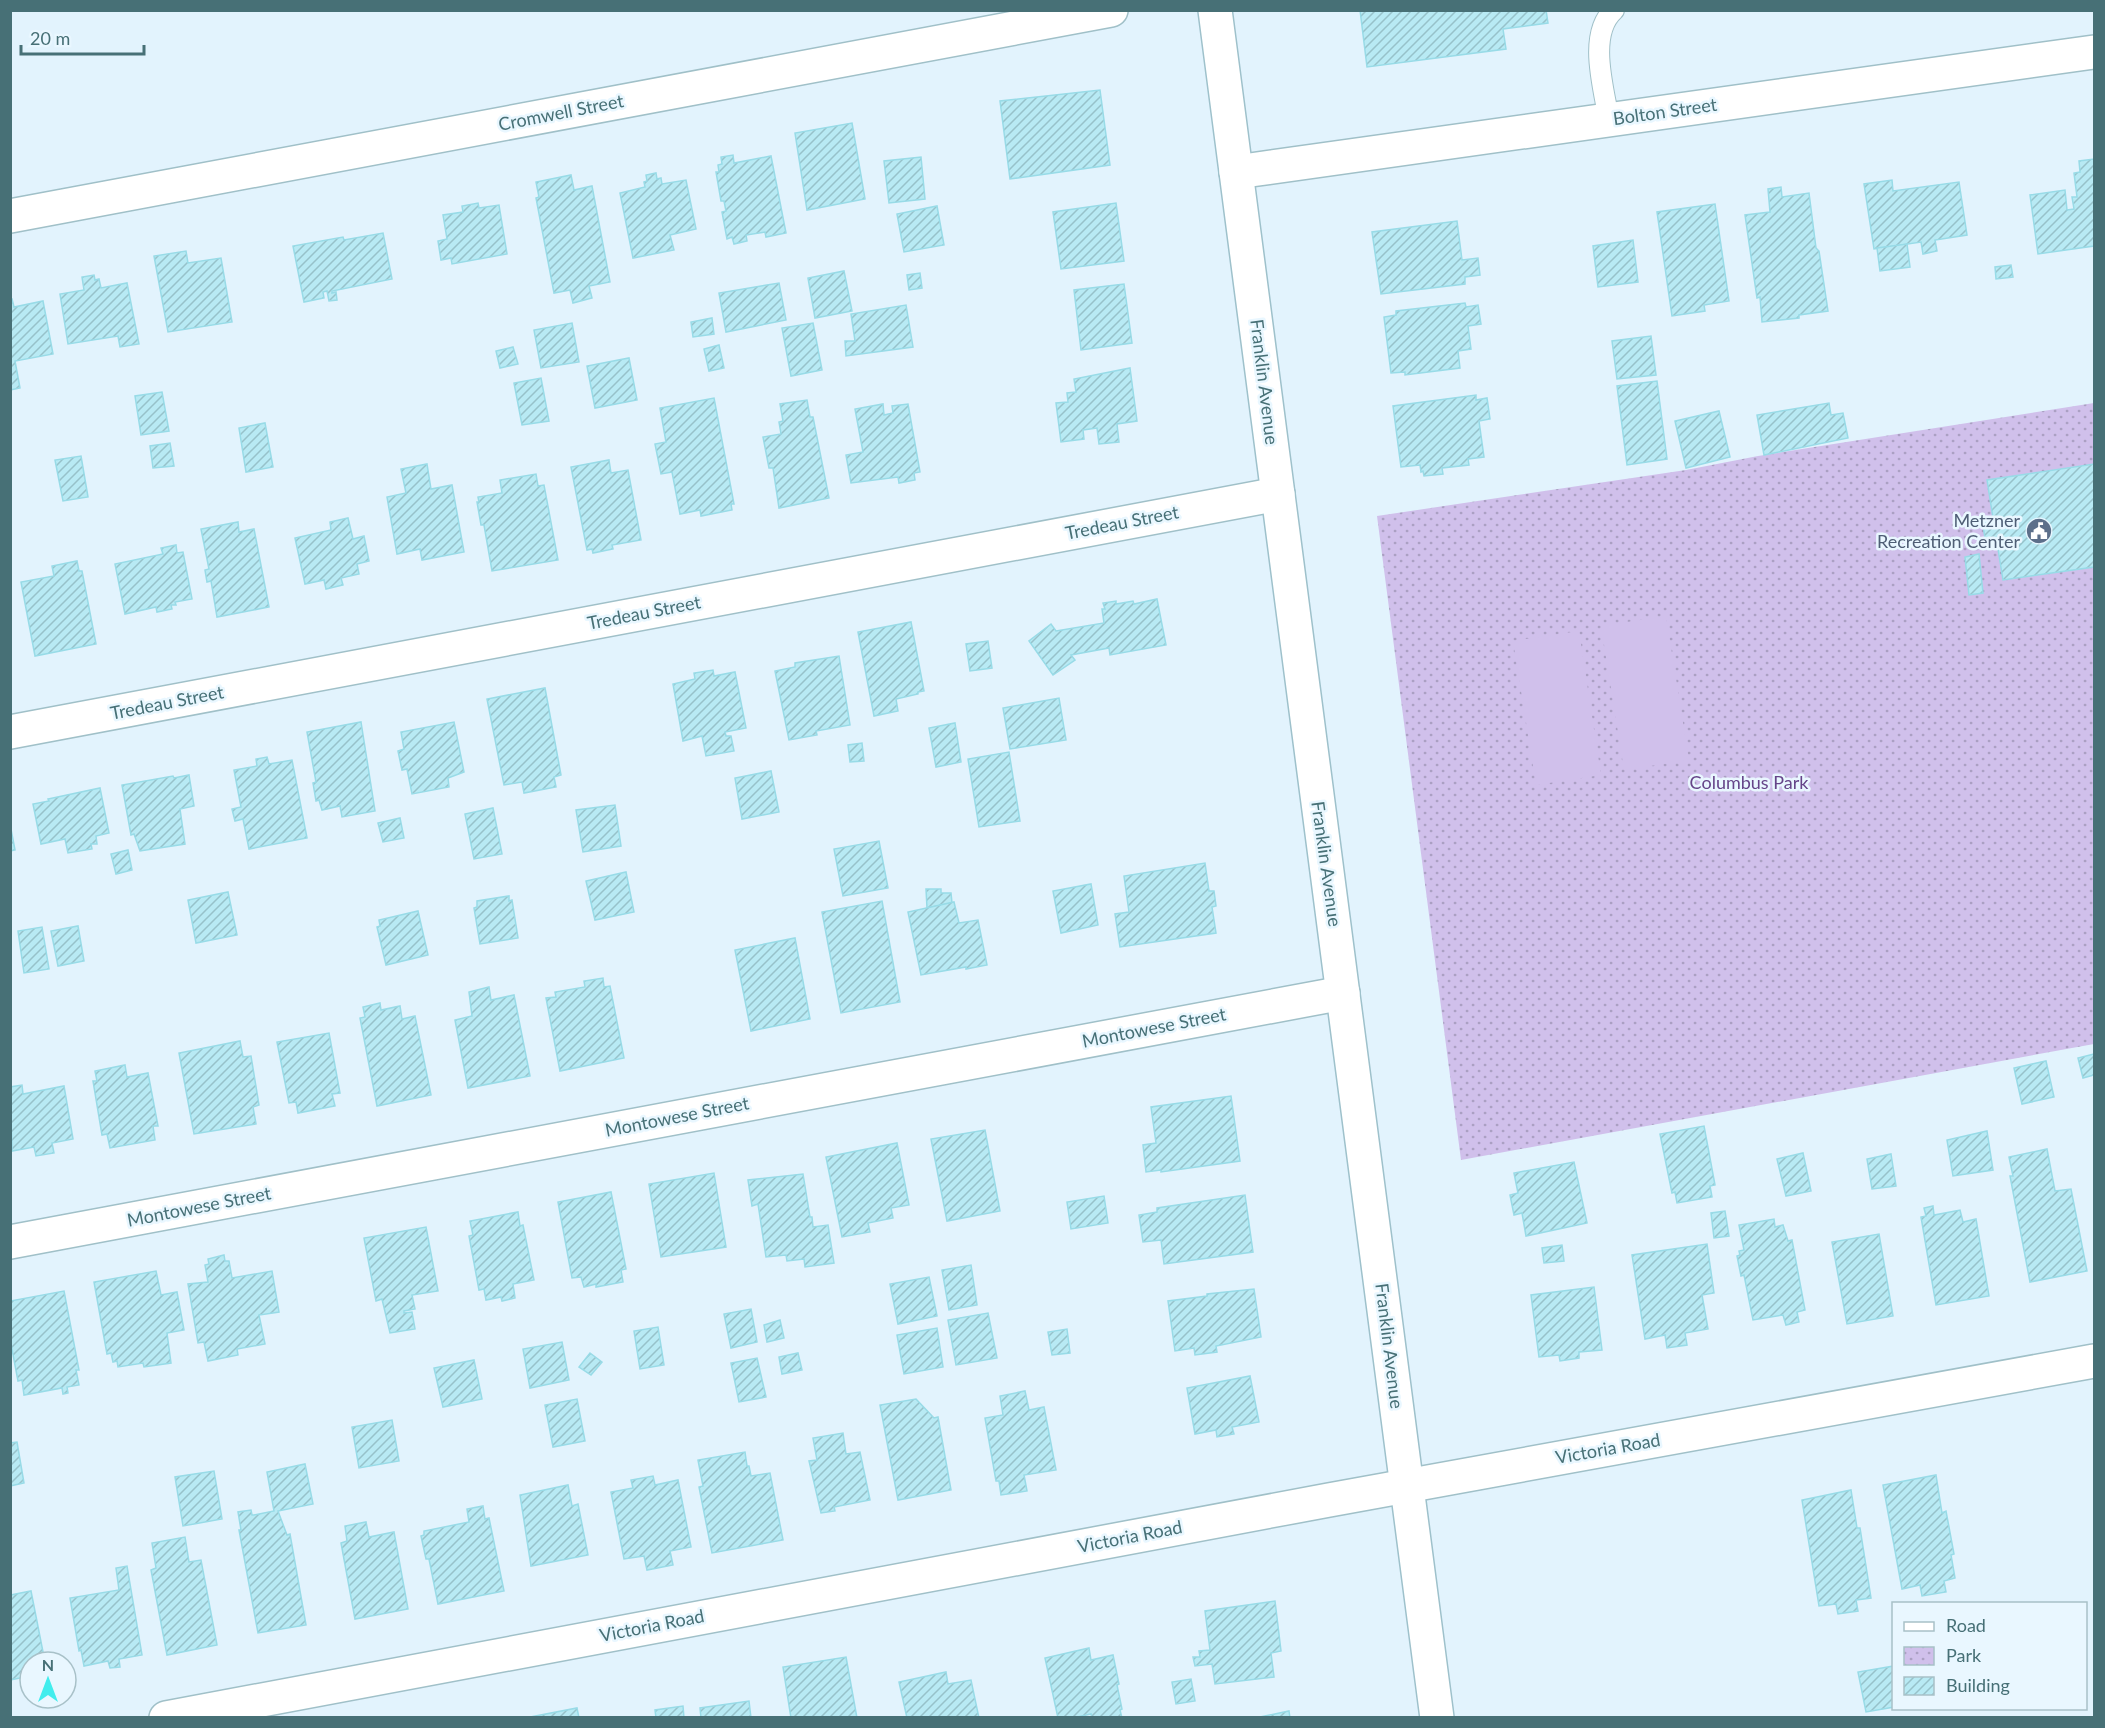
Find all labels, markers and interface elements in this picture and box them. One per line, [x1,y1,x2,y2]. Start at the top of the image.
scale bar [21,18,144,56]
text: 20 m [30,27,70,49]
street label: Cromwell Street [496,89,626,135]
street label: Bolton Street [1612,93,1719,129]
street label: Franklin Avenue [1246,318,1284,446]
street label: Tredeau Street [1063,500,1181,544]
place label: Metzner Recreation Center [1877,509,2020,552]
public building icon: Metzner Recreation Center [2024,516,2054,546]
street label: Tredeau Street [585,590,703,634]
street label: Tredeau Street [108,680,226,724]
park label: Columbus Park [1690,771,1809,793]
street label: Franklin Avenue [1307,800,1347,928]
street label: Montowese Street [1080,1002,1228,1052]
street label: Montowese Street [603,1091,751,1141]
street label: Montowese Street [125,1181,273,1231]
street label: Franklin Avenue [1371,1282,1409,1410]
street label: Victoria Road [1554,1428,1662,1468]
street label: Victoria Road [1076,1515,1184,1557]
legend [1892,1602,2087,1710]
street label: Victoria Road [598,1604,706,1646]
text: Road [1946,1614,1986,1636]
text: Park [1946,1644,1982,1666]
north arrow [18,1650,78,1710]
text: N [42,1655,54,1674]
text: Building [1946,1674,2010,1696]

